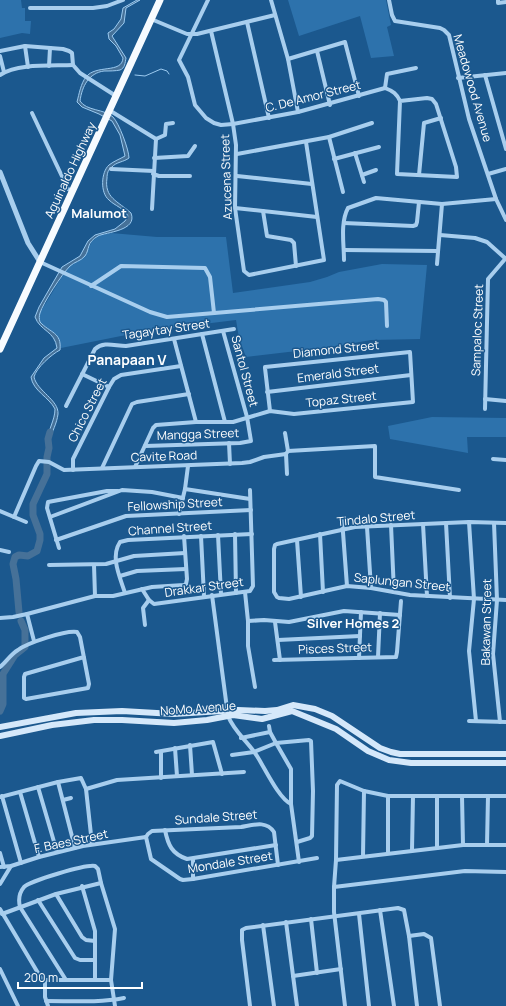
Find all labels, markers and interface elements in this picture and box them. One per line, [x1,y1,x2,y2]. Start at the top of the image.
street label: Meadowood Avenue [449,32,497,144]
street label: C. De Amor Street [264,76,363,116]
street label: Aguinaldo Highway [40,118,100,221]
street label: Azucena Street [216,134,236,220]
district label: Malumot [71,204,127,222]
street label: Sampaloc Street [467,283,487,376]
street label: Tagaytay Street [121,314,211,344]
street label: Santol Street [227,333,263,409]
street label: Diamond Street [292,336,380,362]
district label: Panapaan V [88,350,166,369]
street label: Emerald Street [296,360,380,386]
street label: Chico Street [64,375,110,445]
street label: Topaz Street [305,387,377,411]
street label: Mangga Street [157,424,240,444]
street label: Cavite Road [131,446,197,466]
street label: Fellowship Street [127,493,223,515]
street label: Tindalo Street [336,506,416,530]
street label: Channel Street [127,517,213,539]
street label: Saplungan Street [353,568,451,596]
street label: Drakkar Street [164,573,245,601]
street label: Bakawan Street [477,578,495,665]
district label: Silver Homes 2 [307,614,400,632]
street label: Pisces Street [298,638,372,658]
street label: NoMo Avenue [160,697,236,719]
street label: Sundale Street [174,806,258,828]
street label: F. Baes Street [33,825,110,857]
street label: Mondale Street [186,847,274,877]
scale bar [18,964,142,990]
text: 200 m [24,969,58,986]

